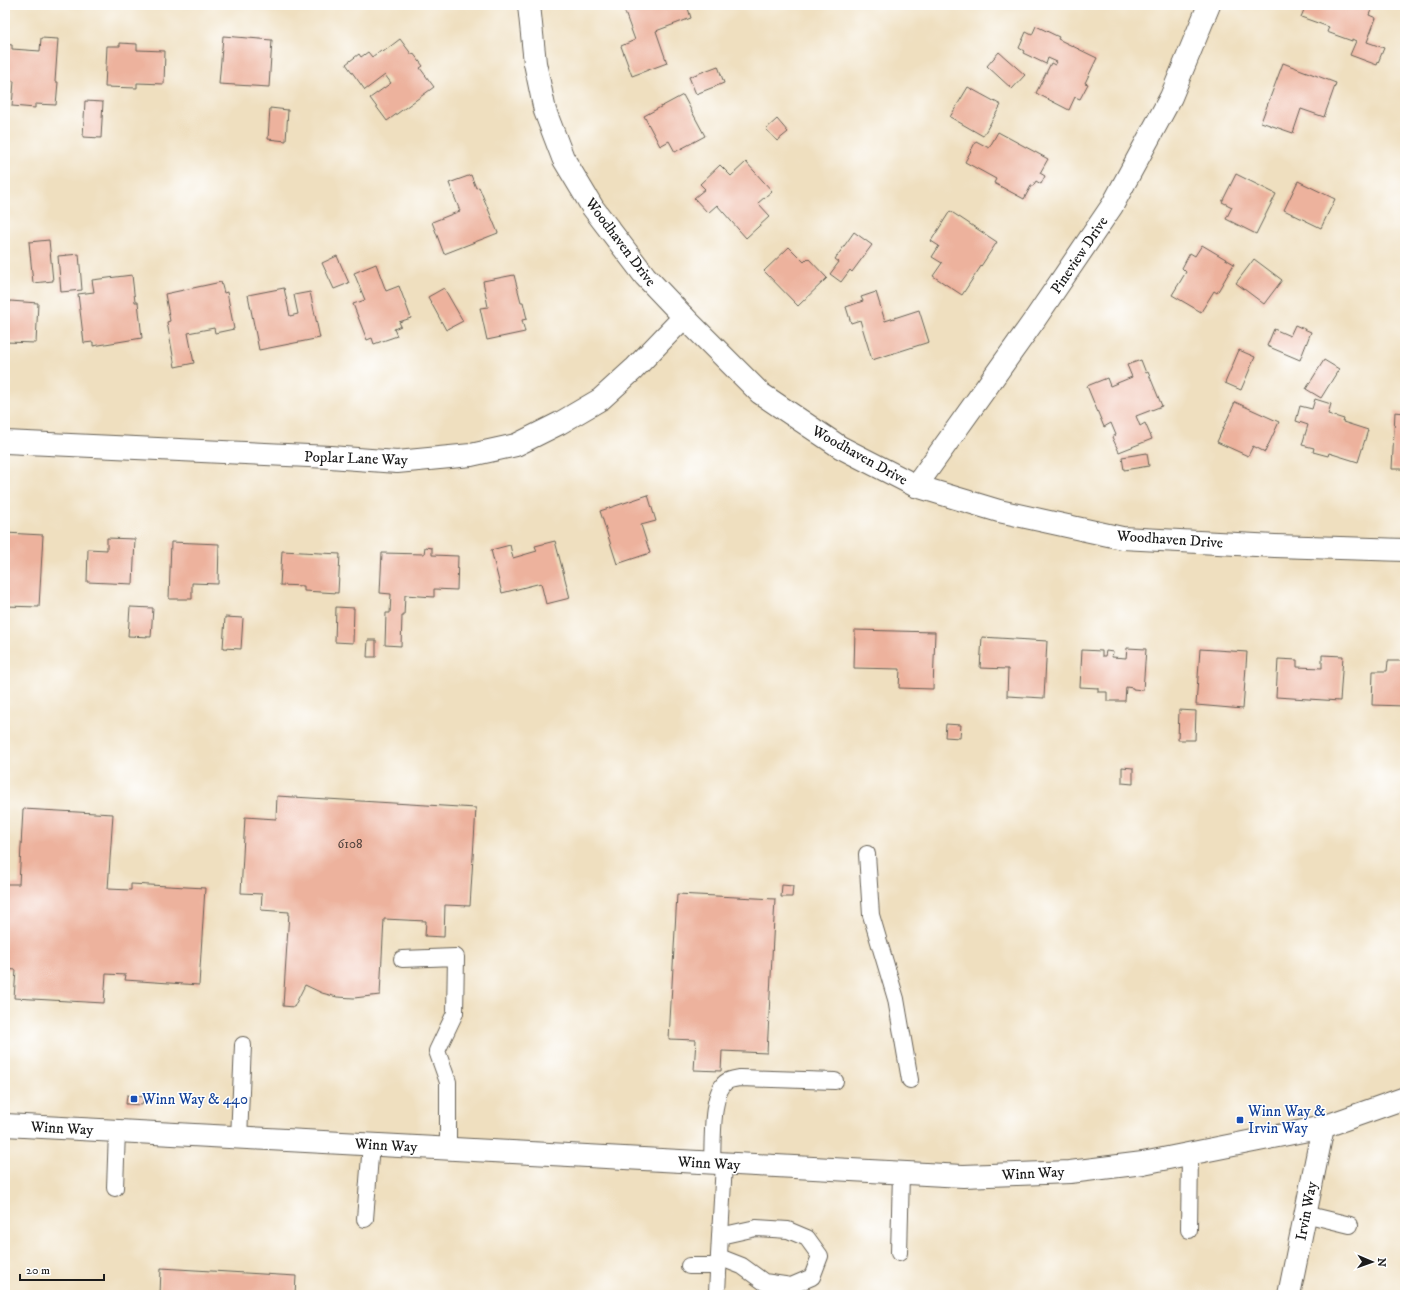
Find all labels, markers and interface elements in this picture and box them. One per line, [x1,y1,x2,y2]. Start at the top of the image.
street label: Woodhaven Drive [580,193,660,291]
street label: Pineview Drive [1047,213,1112,298]
street label: Woodhaven Drive [808,421,911,490]
street label: Poplar Lane Way [304,447,409,470]
street label: Woodhaven Drive [1115,526,1224,553]
house number: 6108 [338,836,362,852]
place label: Winn Way & 440 [141,1090,248,1109]
marker: Winn Way & 440 [129,1094,139,1104]
place label: Winn Way & Irvin Way [1247,1102,1326,1138]
marker: Winn Way & Irvin Way [1235,1115,1245,1125]
street label: Winn Way [29,1117,95,1140]
street label: Winn Way [353,1134,419,1157]
street label: Winn Way [676,1152,742,1175]
street label: Winn Way [1000,1162,1066,1185]
street label: Irvin Way [1291,1179,1322,1242]
north arrow [1352,1242,1392,1282]
scale bar [20,1256,104,1282]
text: N [1374,1258,1388,1267]
text: 20 m [26,1263,50,1278]

